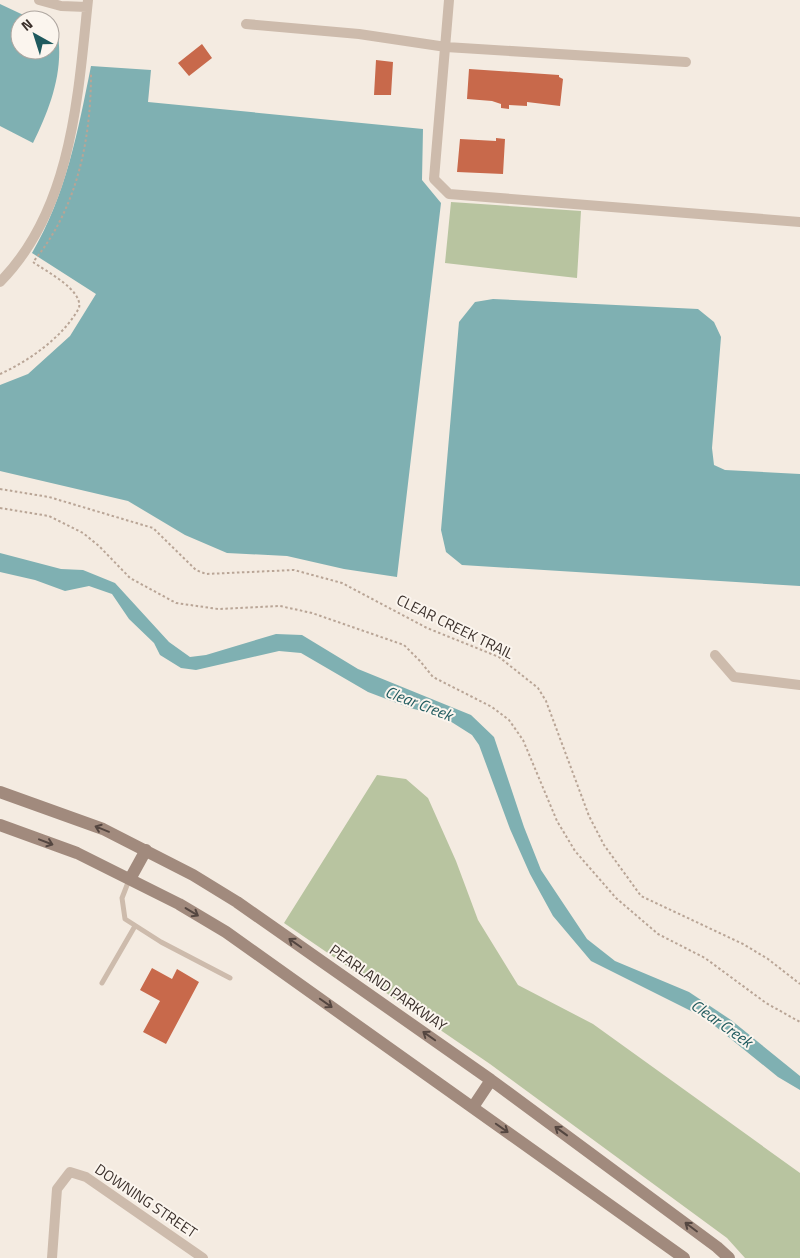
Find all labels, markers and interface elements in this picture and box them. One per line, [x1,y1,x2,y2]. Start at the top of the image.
north arrow [10,10,60,60]
text: N [16,13,37,36]
street label: CLEAR CREEK TRAIL [393,588,518,665]
water label: Clear Creek [382,679,458,727]
one-way arrow [95,824,110,834]
one-way arrow [37,838,53,847]
one-way arrow [184,908,198,918]
one-way arrow [289,938,303,948]
street label: PEARLAND PARKWAY [325,938,452,1037]
water label: Clear Creek [686,993,759,1054]
one-way arrow [319,998,333,1008]
one-way arrow [422,1031,436,1041]
one-way arrow [495,1122,508,1133]
one-way arrow [554,1126,568,1136]
street label: DOWNING STREET [90,1158,202,1243]
one-way arrow [684,1222,698,1232]

